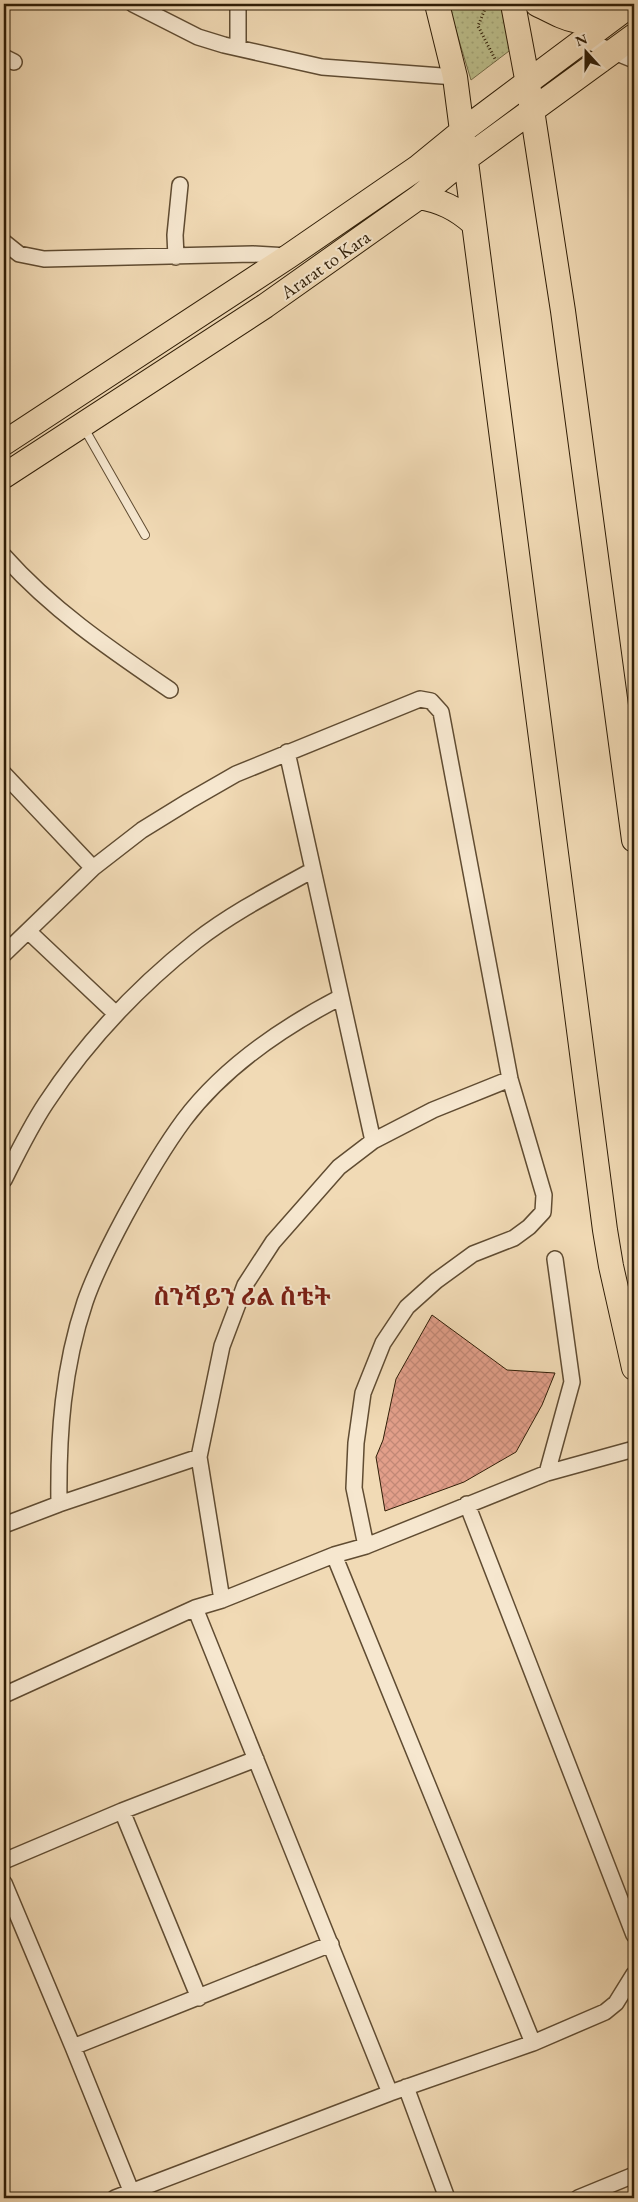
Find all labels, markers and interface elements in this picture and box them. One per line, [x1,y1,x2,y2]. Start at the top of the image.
north arrow [560,28,610,78]
text: N [573,29,590,50]
street label: Ararat to Kara [275,224,376,305]
district label: ስንሻይን ሪል ስቴት [153,1281,331,1312]

